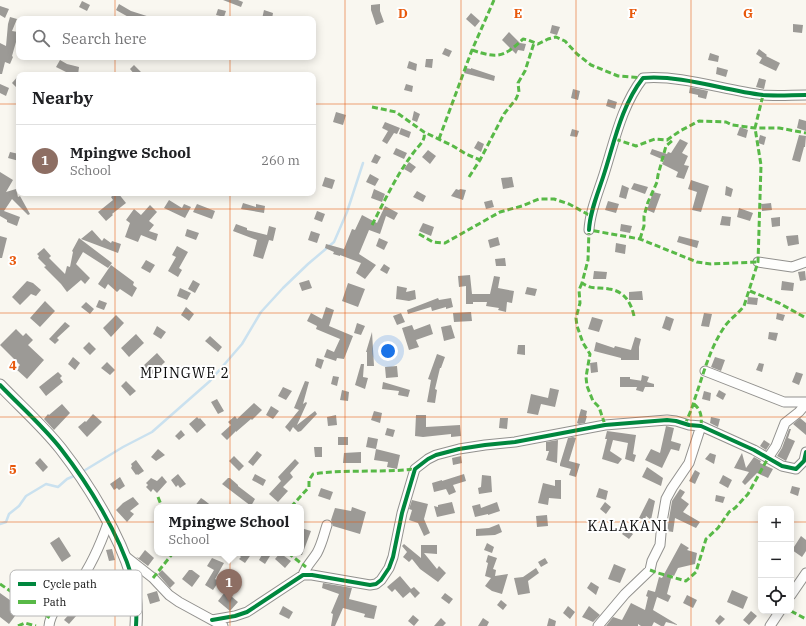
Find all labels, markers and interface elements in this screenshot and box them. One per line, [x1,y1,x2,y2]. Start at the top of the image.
text: D [398,5,408,22]
text: E [514,5,522,22]
text: F [629,5,637,22]
text: G [743,5,753,22]
search box [16,16,316,60]
icon: search [30,27,52,49]
text: Search here [62,29,147,48]
text: Nearby [32,87,93,109]
text: Mpingwe School [70,143,191,162]
text: 1 [41,152,49,169]
text: 260 m [261,152,300,169]
text: School [70,162,111,179]
text: 3 [9,252,17,269]
your location [378,341,398,361]
text: 4 [9,357,17,374]
district label: MPINGWE 2 [140,364,230,382]
text: 5 [9,461,17,478]
popup [154,504,304,556]
map controls [758,506,794,614]
button: + [758,506,794,542]
text: Mpingwe School [169,512,289,531]
district label: KALAKANI [588,517,668,535]
text: School [169,531,210,548]
button: − [758,542,794,578]
pin: 1 [216,569,242,602]
legend [10,570,142,616]
text: Cycle path [43,577,97,591]
button: locate [758,578,794,614]
text: Path [43,595,66,609]

